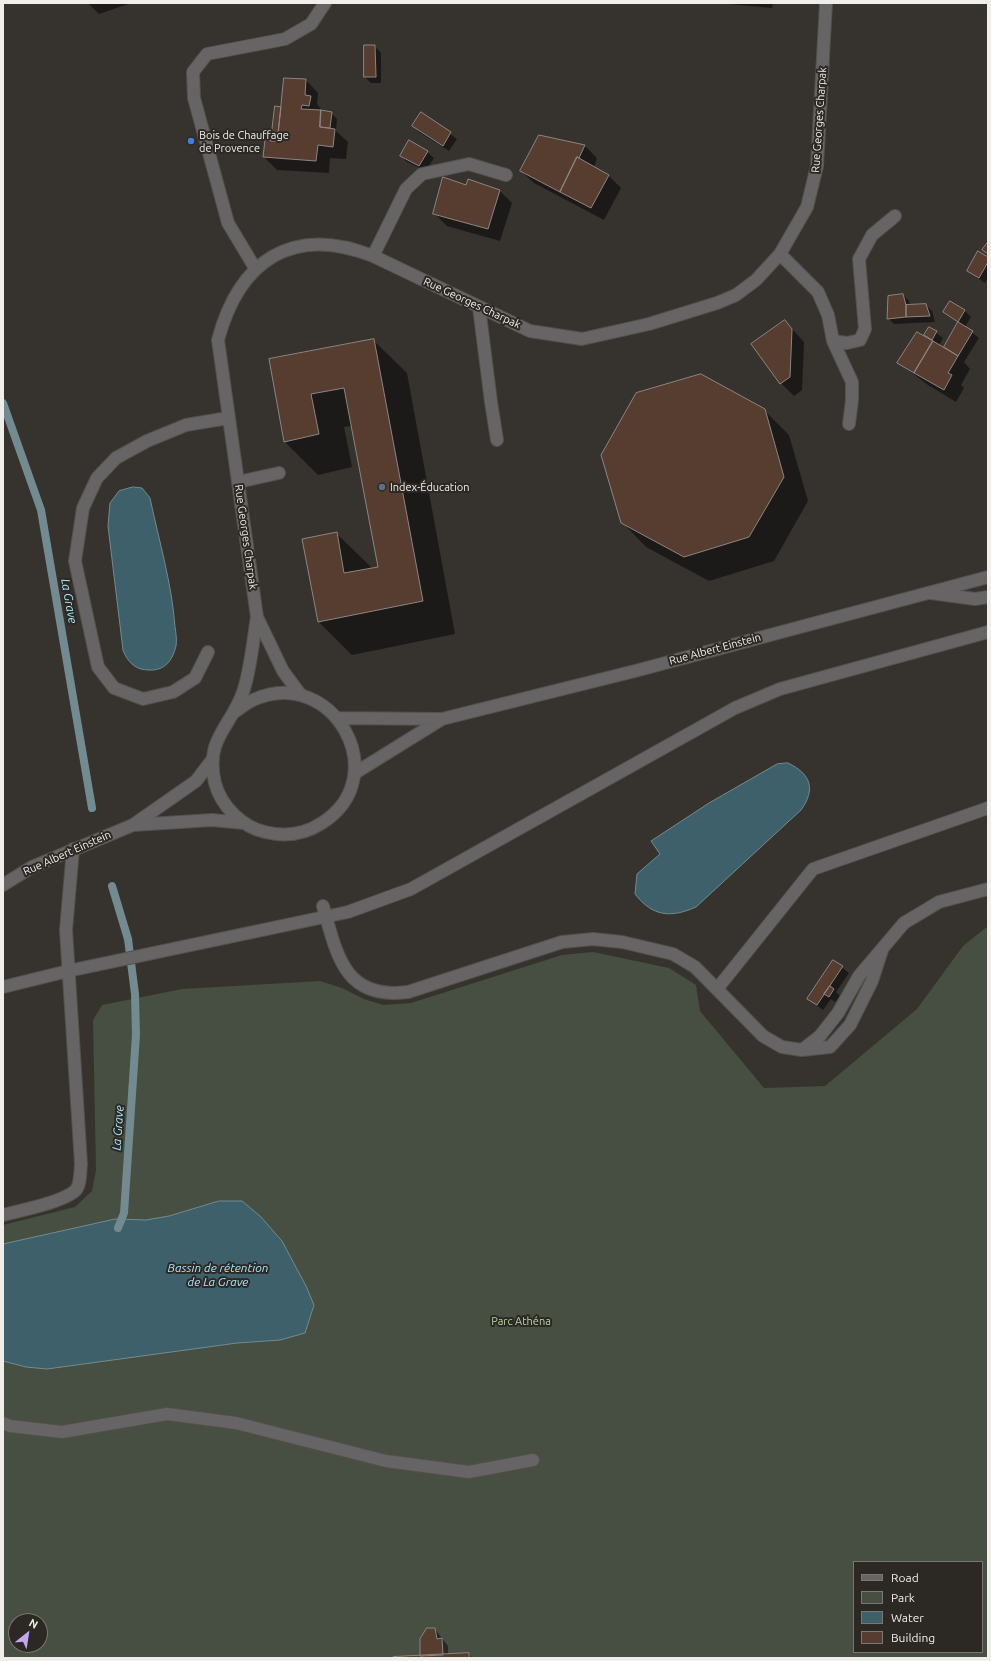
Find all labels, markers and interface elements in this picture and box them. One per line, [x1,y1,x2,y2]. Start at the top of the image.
street label: Rue Georges Charpak [809,67,829,173]
place label: Bois de Chauffage de Provence [199,128,289,154]
marker: Bois de Chauffage de Provence [186,136,196,146]
street label: Rue Georges Charpak [421,275,523,331]
place label: Index-Éducation [390,480,470,494]
marker: Index-Éducation [377,482,387,492]
street label: Rue Georges Charpak [232,484,260,590]
water label: La Grave [58,577,80,625]
street label: Rue Albert Einstein [668,630,762,668]
street label: Rue Albert Einstein [21,828,113,878]
water label: La Grave [109,1105,127,1151]
water label: Bassin de rétention de La Grave [168,1261,268,1289]
park label: Parc Athéna [491,1314,551,1328]
legend [853,1561,983,1653]
text: Road [891,1571,919,1584]
text: Park [891,1591,915,1604]
text: Water [891,1611,924,1624]
north arrow [8,1613,48,1653]
text: N [27,1616,40,1631]
text: Building [891,1631,935,1644]

